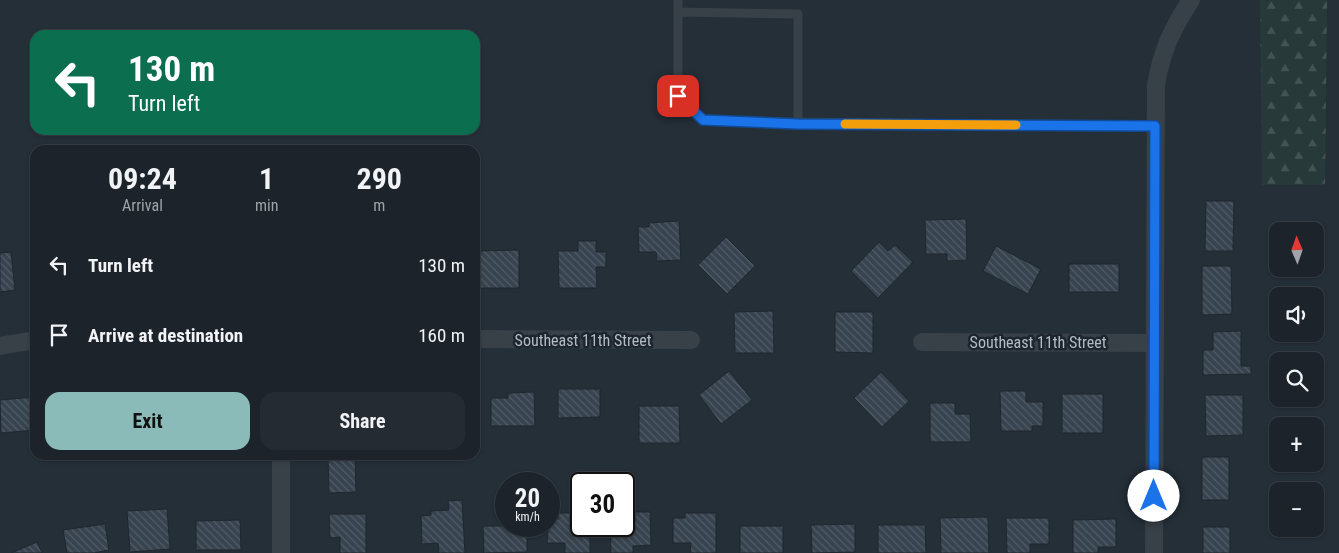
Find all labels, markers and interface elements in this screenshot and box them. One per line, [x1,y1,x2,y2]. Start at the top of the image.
text: 130 m [128,49,215,90]
icon: left [45,50,110,115]
pin [657,75,699,117]
icon: arrive [664,82,692,110]
text: Turn left [128,91,200,116]
text: 09:24 [108,161,177,196]
text: 1 [259,161,274,196]
text: 290 [356,161,402,196]
text: Arrival [122,196,163,215]
text: min [255,196,278,215]
text: m [373,196,385,215]
north arrow [1269,222,1324,278]
map controls [1269,222,1324,537]
icon: left [45,251,73,279]
text: Turn left [88,254,153,277]
text: 130 m [418,254,465,277]
button: sound [1269,287,1324,342]
icon: arrive [45,321,73,349]
text: Arrive at destination [88,324,243,347]
text: 160 m [418,324,465,347]
street label: Southeast 11th Street [515,331,652,350]
street label: Southeast 11th Street [970,333,1107,352]
button: search [1269,352,1324,407]
button: Exit [45,392,250,450]
button: Share [260,392,465,450]
button: + [1269,417,1324,472]
position arrow [1127,469,1179,521]
speed limit sign: 30 [570,472,635,537]
button: − [1269,482,1324,537]
text: 20 [515,484,540,513]
text: km/h [515,510,540,524]

